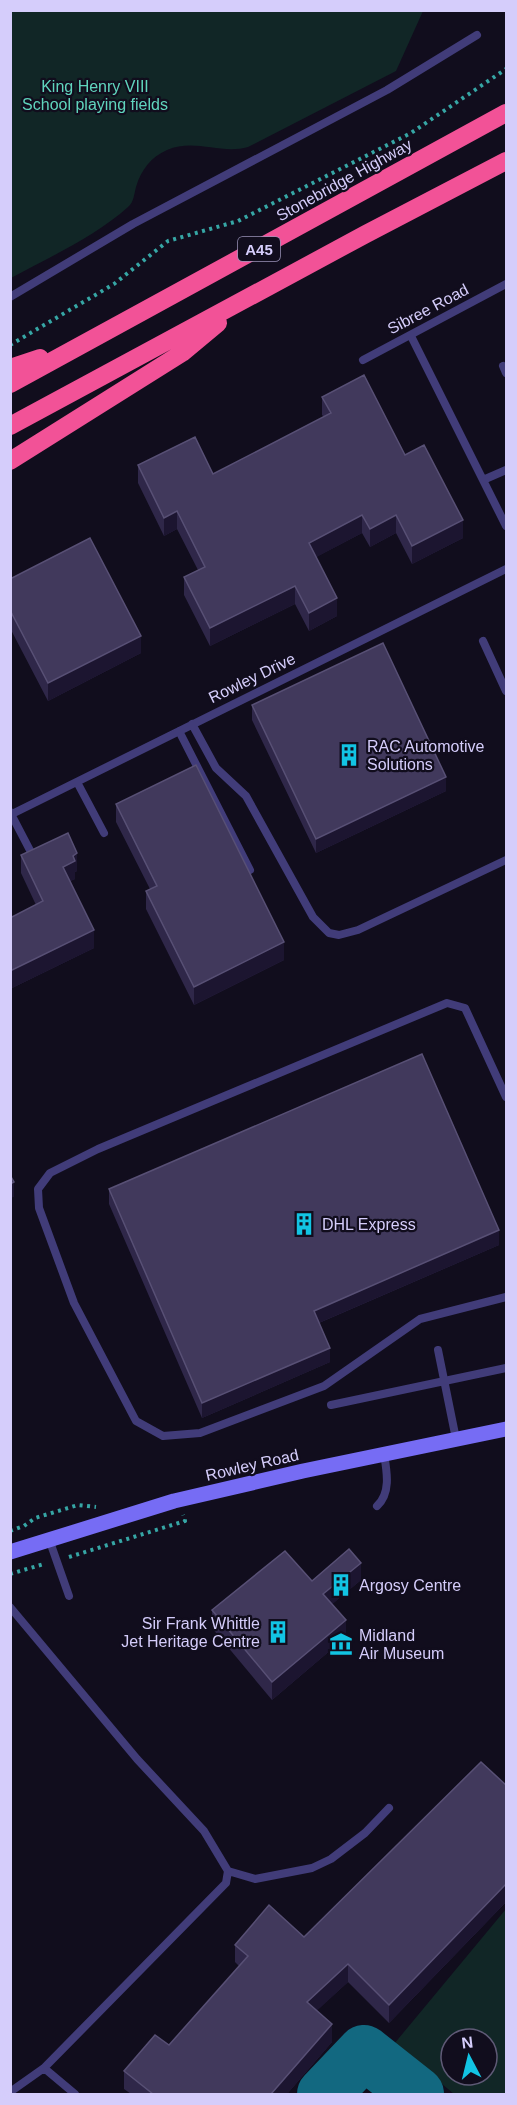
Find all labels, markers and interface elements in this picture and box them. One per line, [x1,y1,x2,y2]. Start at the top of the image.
park label: King Henry VIII School playing fields [22,78,168,113]
street label: Stonebridge Highway [273,136,415,224]
road number: A45 [238,237,280,261]
street label: Sibree Road [385,281,471,337]
street label: Rowley Drive [206,650,298,706]
place label: RAC Automotive Solutions [367,738,484,773]
building icon: RAC Automotive Solutions [336,742,362,768]
building icon: DHL Express [291,1211,317,1237]
place label: DHL Express [322,1216,416,1233]
street label: Rowley Road [204,1446,300,1484]
building icon: Argosy Centre [328,1572,354,1598]
place label: Argosy Centre [359,1577,461,1594]
place label: Sir Frank Whittle Jet Heritage Centre [121,1615,260,1650]
building icon: Sir Frank Whittle Jet Heritage Centre [265,1619,291,1645]
place label: Midland Air Museum [359,1627,444,1662]
museum icon: Midland Air Museum [328,1631,354,1657]
north arrow [439,2027,499,2087]
text: N [460,2033,474,2052]

